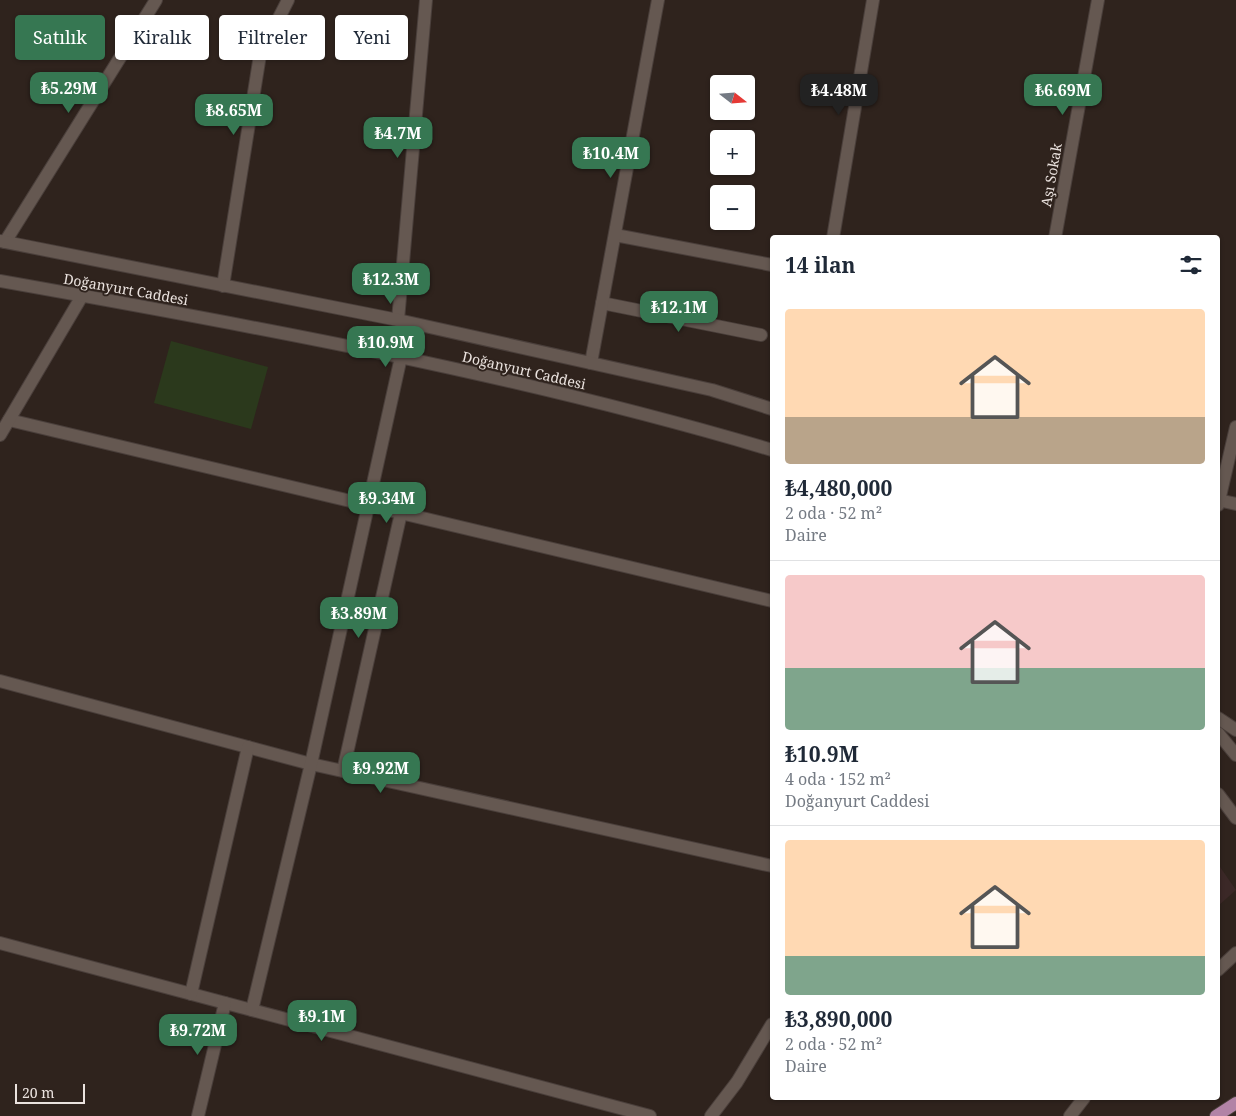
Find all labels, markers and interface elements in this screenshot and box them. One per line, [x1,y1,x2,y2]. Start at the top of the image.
chip: Satılık [15,15,105,60]
chip: Kiralık [115,15,209,60]
chip: Filtreler [219,15,325,60]
chip: Yeni [335,15,408,60]
pin: ₺5.29M [28,72,110,114]
pin: ₺4.48M [798,74,880,116]
pin: ₺6.69M [1022,74,1104,116]
north arrow [710,75,755,120]
map controls [710,75,755,230]
text: ₺5.29M [41,77,97,99]
text: ₺4.48M [811,79,867,101]
text: ₺6.69M [1035,79,1091,101]
pin: ₺8.65M [193,94,275,136]
text: ₺8.65M [206,99,262,121]
pin: ₺4.7M [363,116,433,159]
text: ₺4.7M [374,122,422,144]
button: + [710,130,755,175]
pin: ₺10.4M [570,136,652,179]
street label: Aşı Sokak [1036,141,1066,208]
text: ₺10.4M [583,142,639,164]
button: − [710,185,755,230]
text: 14 ilan [785,251,856,279]
icon: filters [1177,251,1205,279]
pin: ₺12.3M [350,262,432,305]
text: ₺12.3M [363,268,419,290]
street label: Doğanyurt Caddesi [62,269,190,309]
pin: ₺12.1M [638,290,720,333]
text: ₺12.1M [651,296,707,318]
pin: ₺10.9M [345,326,427,368]
text: ₺10.9M [358,331,414,353]
icon: home [950,342,1040,432]
street label: Doğanyurt Caddesi [460,347,588,394]
text: ₺4,480,000 [785,474,892,502]
pin: ₺9.34M [346,482,428,524]
text: ₺9.34M [359,487,415,509]
text: 2 oda · 52 m² [785,502,882,524]
text: Daire [785,524,827,546]
pin: ₺3.89M [318,596,400,639]
text: ₺3.89M [331,602,387,624]
icon: home [950,607,1040,697]
text: ₺10.9M [785,740,859,768]
pin: ₺9.92M [340,752,422,794]
text: ₺9.92M [353,757,409,779]
text: 4 oda · 152 m² [785,768,891,790]
text: Doğanyurt Caddesi [785,790,929,812]
icon: home [950,872,1040,962]
pin: ₺9.1M [287,1000,357,1042]
text: ₺9.1M [298,1005,346,1027]
text: ₺3,890,000 [785,1005,892,1033]
pin: ₺9.72M [157,1014,239,1056]
text: ₺9.72M [170,1019,226,1041]
text: 2 oda · 52 m² [785,1033,882,1055]
text: Daire [785,1055,827,1077]
scale bar [15,1081,85,1104]
text: 20 m [22,1083,55,1102]

